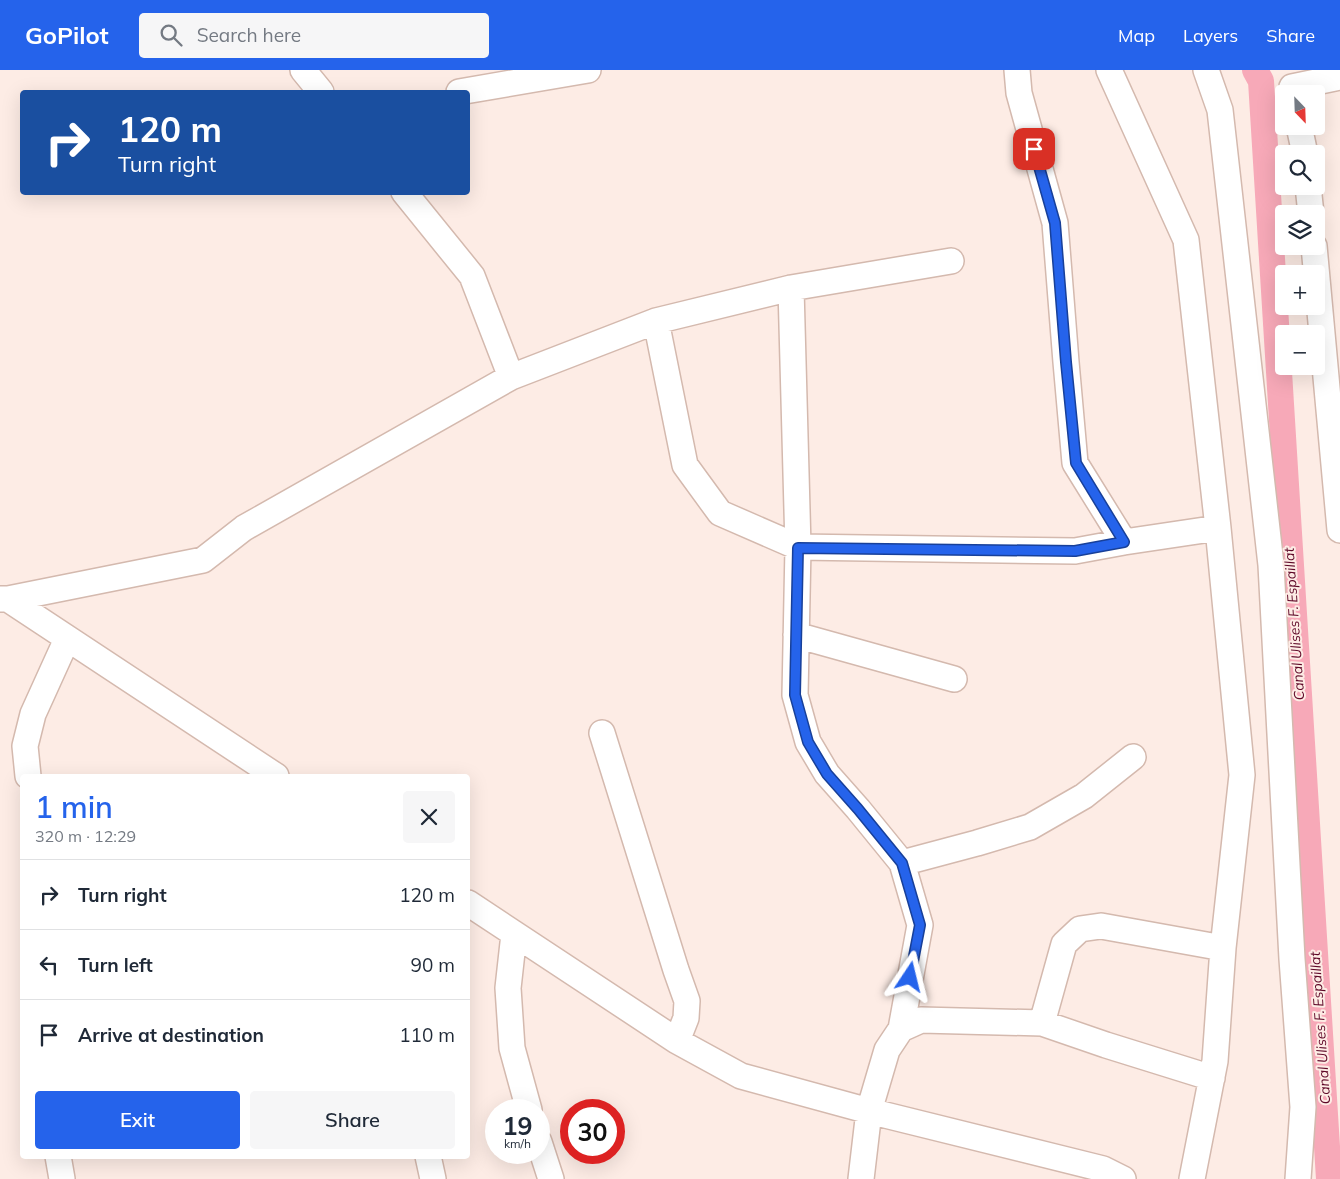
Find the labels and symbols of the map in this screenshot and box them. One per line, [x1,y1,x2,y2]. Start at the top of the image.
north arrow [1275,85,1325,135]
pin [1013,128,1055,170]
water label: Canal Ulises F. Espaillat [1280,546,1308,701]
position arrow [883,950,935,1002]
water label: Canal Ulises F. Espaillat [1306,950,1334,1105]
speed limit sign: 30 [560,1099,625,1164]

